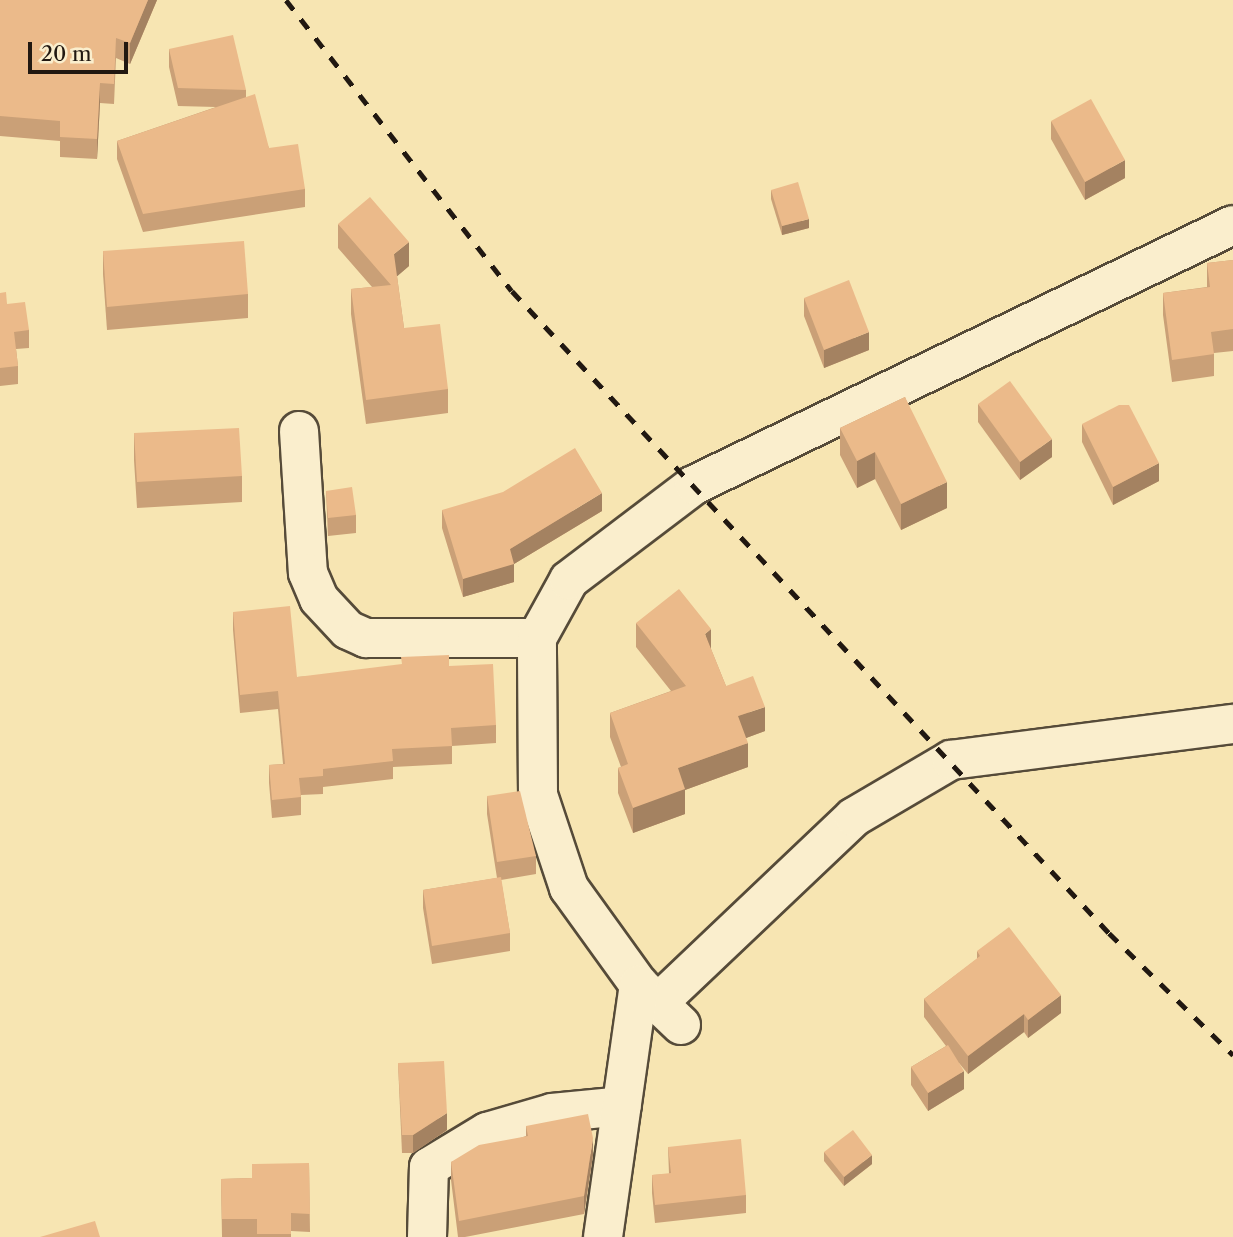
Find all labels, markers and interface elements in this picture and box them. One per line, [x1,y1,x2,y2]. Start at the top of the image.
scale bar [32,28,131,72]
text: 20 m [41,41,92,66]

